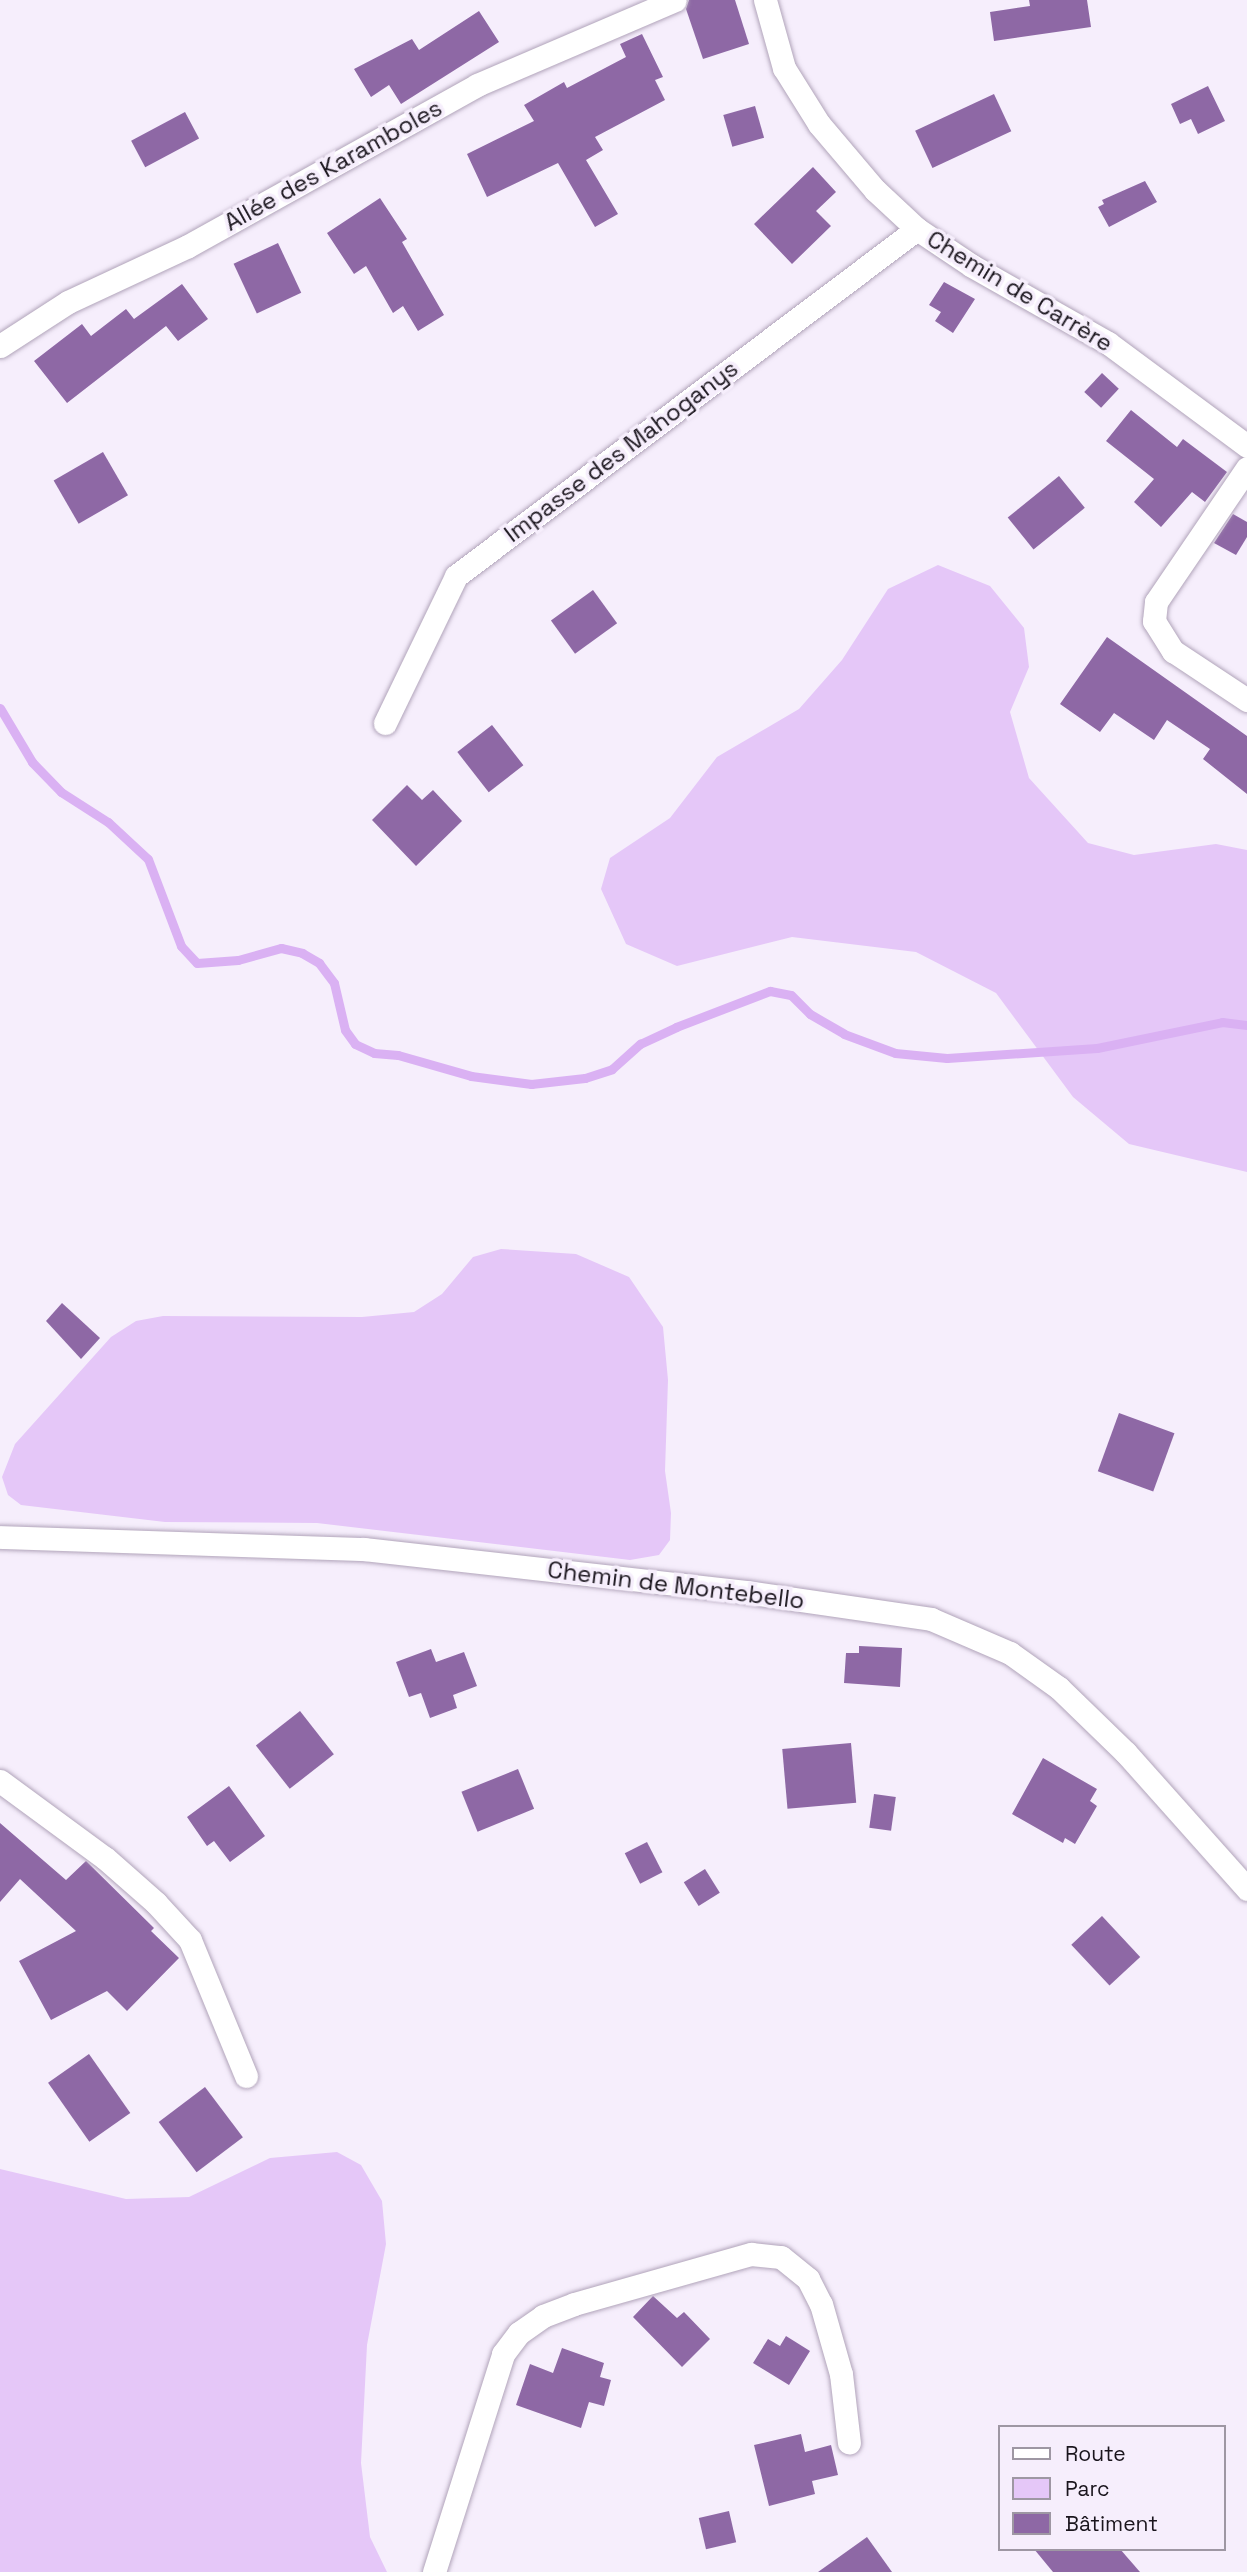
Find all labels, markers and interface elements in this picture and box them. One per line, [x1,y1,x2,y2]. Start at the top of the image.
street label: Allée des Karamboles [219,93,447,237]
street label: Chemin de Carrère [922,224,1118,358]
street label: Impasse des Mahoganys [499,354,743,548]
street label: Chemin de Montebello [546,1555,806,1615]
legend [998,2425,1226,2551]
text: Route [1065,2440,1126,2467]
text: Parc [1065,2475,1110,2502]
text: Bâtiment [1065,2510,1158,2537]

